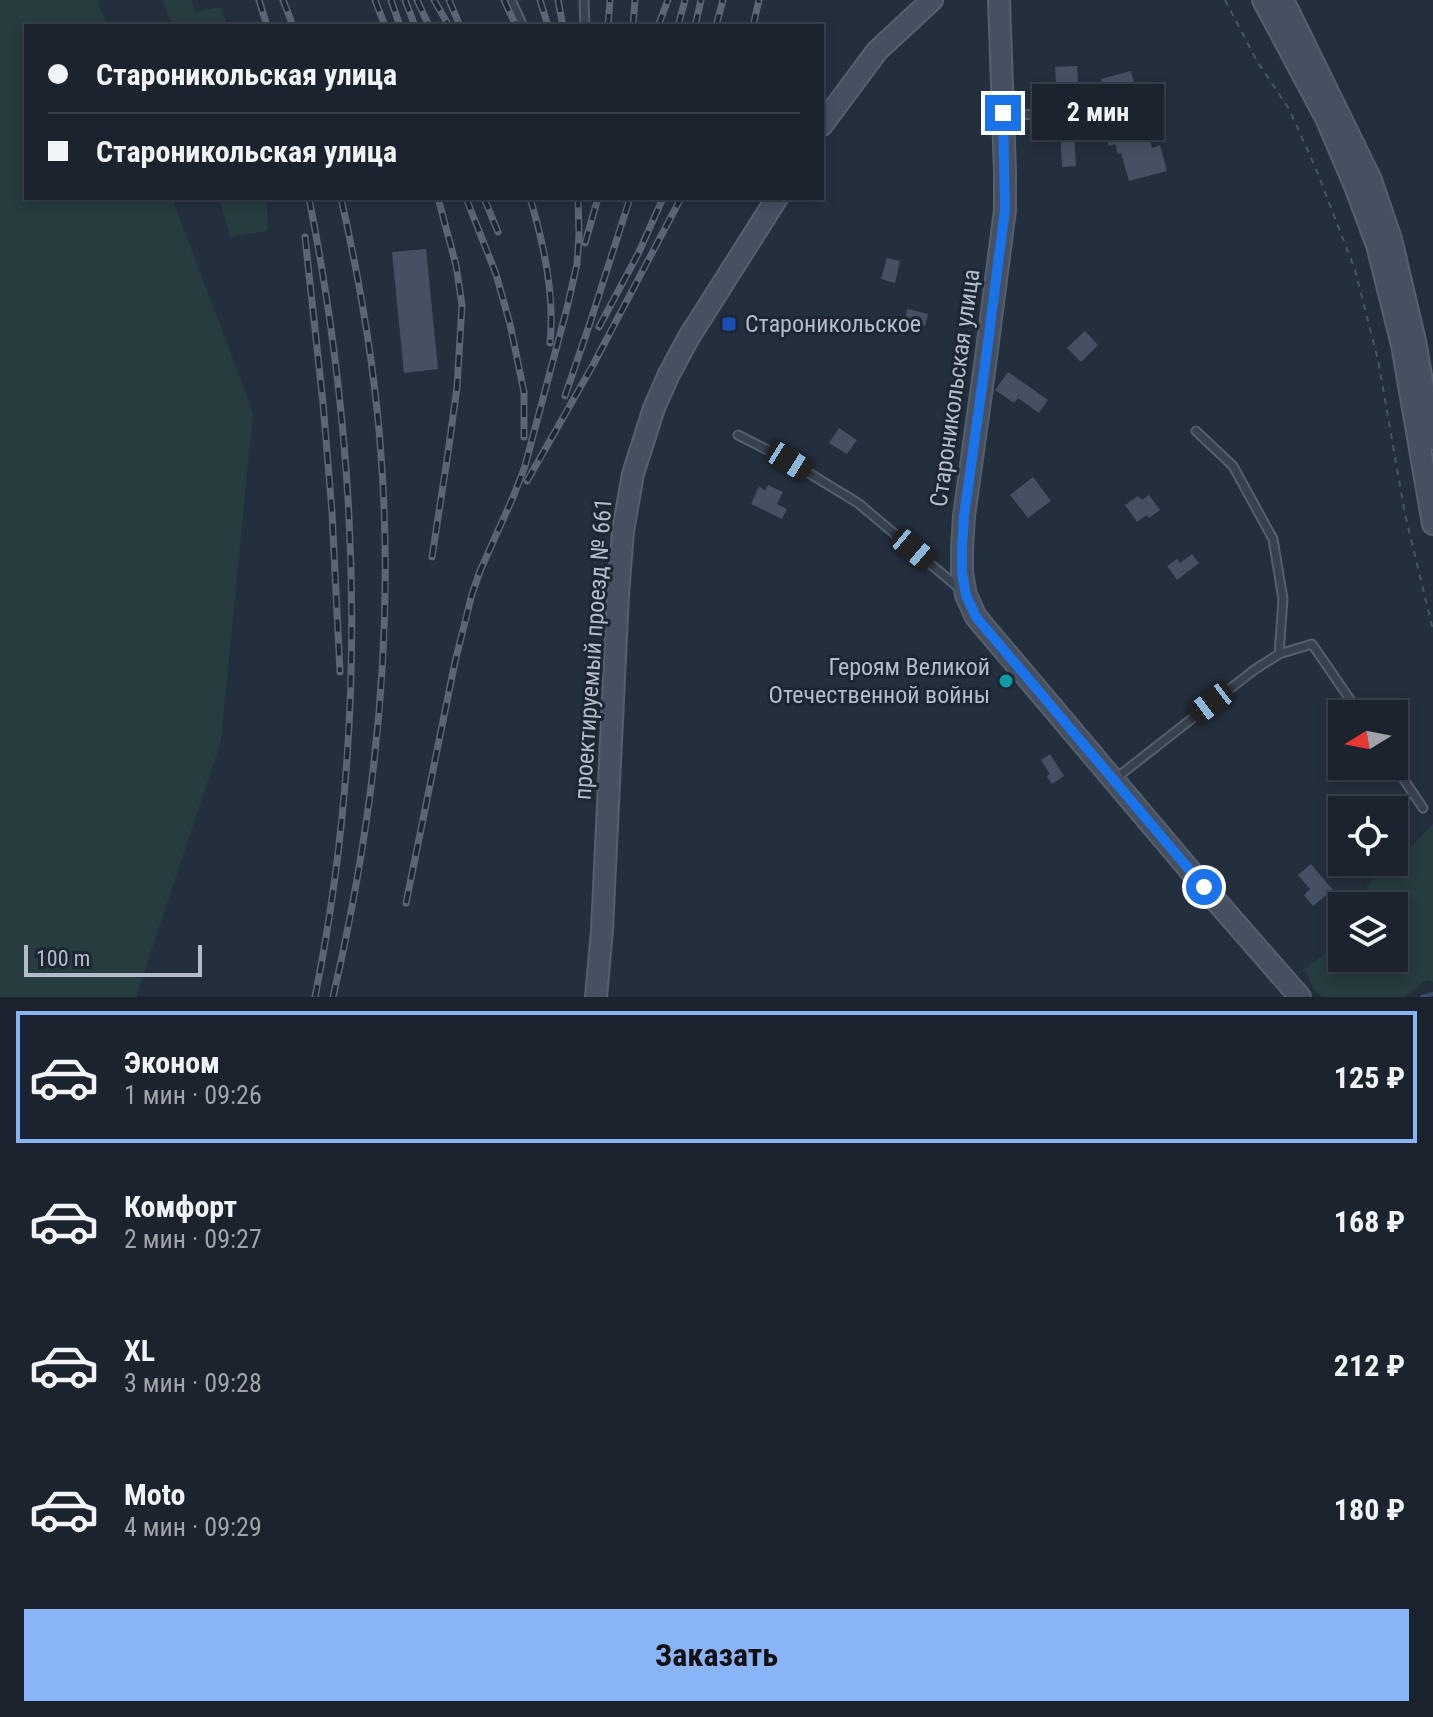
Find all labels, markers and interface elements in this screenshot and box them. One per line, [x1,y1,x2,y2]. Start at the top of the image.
text: Староникольская улица [96,57,397,92]
callout: 2 мин [1031,85,1163,141]
route end [985,95,1021,131]
text: 2 мин [1067,97,1129,127]
text: Староникольская улица [96,134,397,169]
street label: Староникольская улица [924,267,986,509]
place label: Староникольское [745,310,921,338]
marker: Староникольское [720,315,738,333]
car [762,438,816,484]
street label: проектируемый проезд № 661 [568,497,618,801]
car [887,524,939,574]
place label: Героям Великой Отечественной войны [769,653,990,709]
marker: Героям Великой Отечественной войны [997,672,1015,690]
car [1185,679,1237,727]
north arrow [1328,700,1408,780]
map controls [1328,700,1408,972]
button: locate [1328,796,1408,876]
route start [1186,869,1222,905]
button: layers [1328,892,1408,972]
scale bar [24,941,202,977]
text: 100 m [36,946,90,971]
icon: car [28,1041,100,1113]
text: Эконом [124,1045,220,1080]
text: 125 ₽ [1334,1060,1405,1095]
text: 1 мин · 09:26 [124,1080,262,1110]
icon: car [28,1185,100,1257]
text: Комфорт [124,1189,237,1224]
text: 168 ₽ [1334,1204,1405,1239]
text: 2 мин · 09:27 [124,1224,262,1254]
icon: car [28,1329,100,1401]
text: XL [124,1333,155,1368]
text: 212 ₽ [1334,1348,1405,1383]
text: 3 мин · 09:28 [124,1368,262,1398]
icon: car [28,1473,100,1545]
text: Moto [124,1477,185,1512]
text: 180 ₽ [1334,1492,1405,1527]
text: 4 мин · 09:29 [124,1512,262,1542]
button: Заказать [24,1609,1409,1701]

